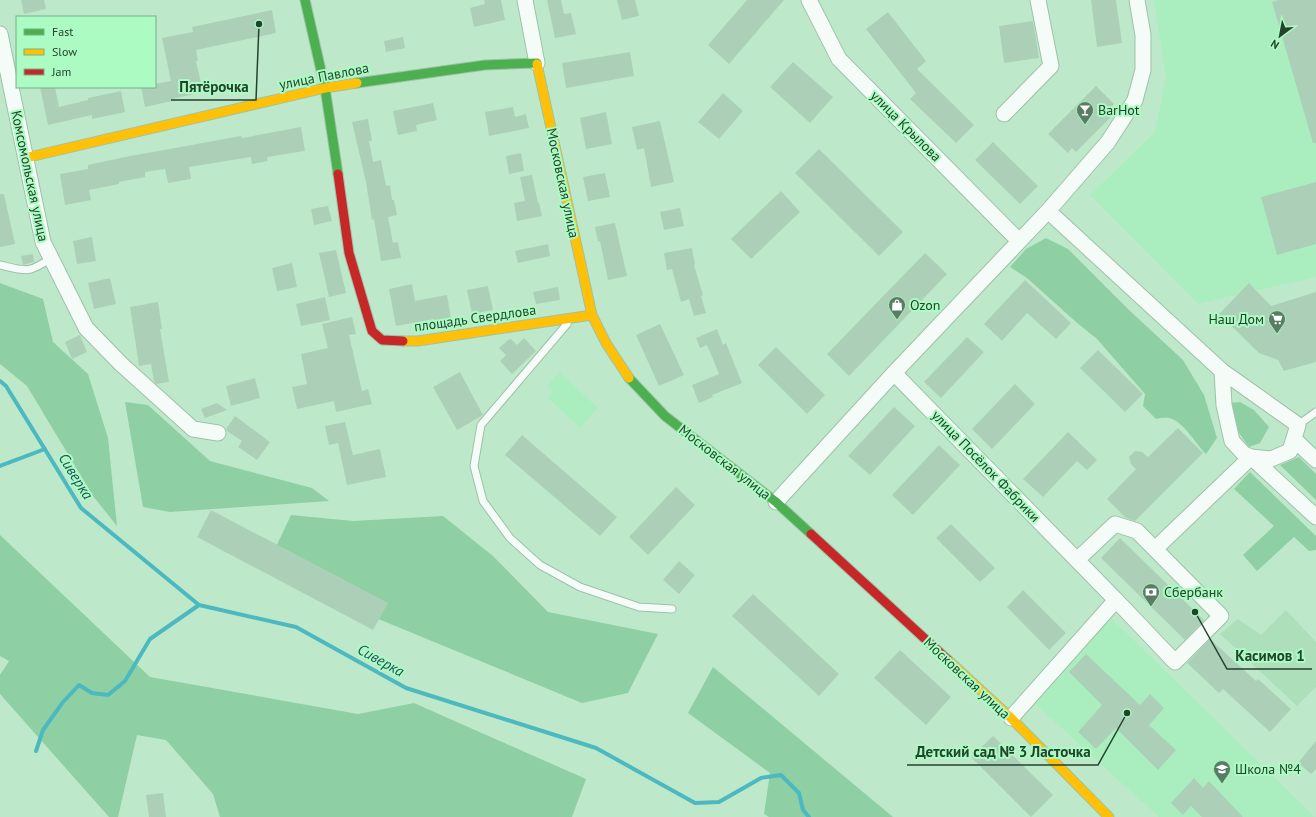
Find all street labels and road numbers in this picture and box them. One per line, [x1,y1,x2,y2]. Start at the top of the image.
street label: улица Павлова [278,58,370,94]
street label: улица Крылова [867,87,945,165]
street label: Комсомольская улица [7,109,53,243]
street label: Московская улица [543,126,583,240]
street label: площадь Свердлова [413,301,537,335]
street label: улица Посёлок Фабрики [928,406,1044,526]
street label: Московская улица [675,420,775,504]
street label: Московская улица [920,633,1014,723]

